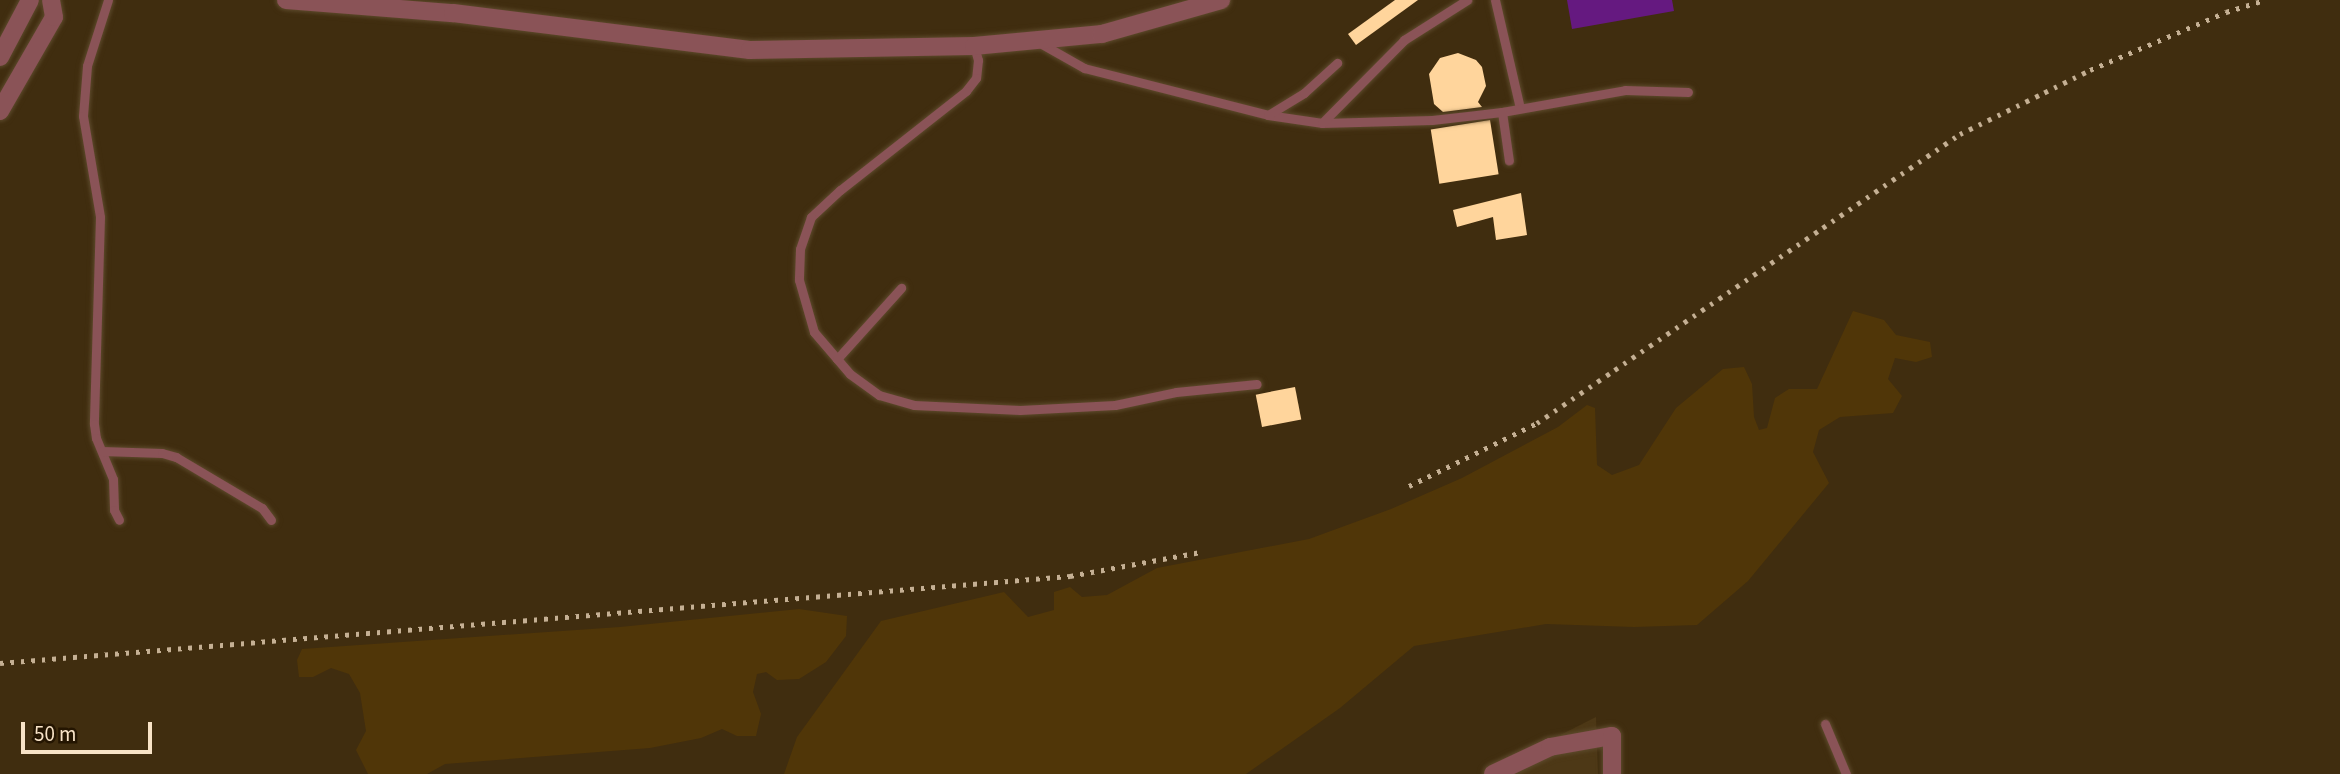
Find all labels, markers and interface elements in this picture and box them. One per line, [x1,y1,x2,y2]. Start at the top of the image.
scale bar [24,708,156,752]
text: 50 m [34,719,76,749]

